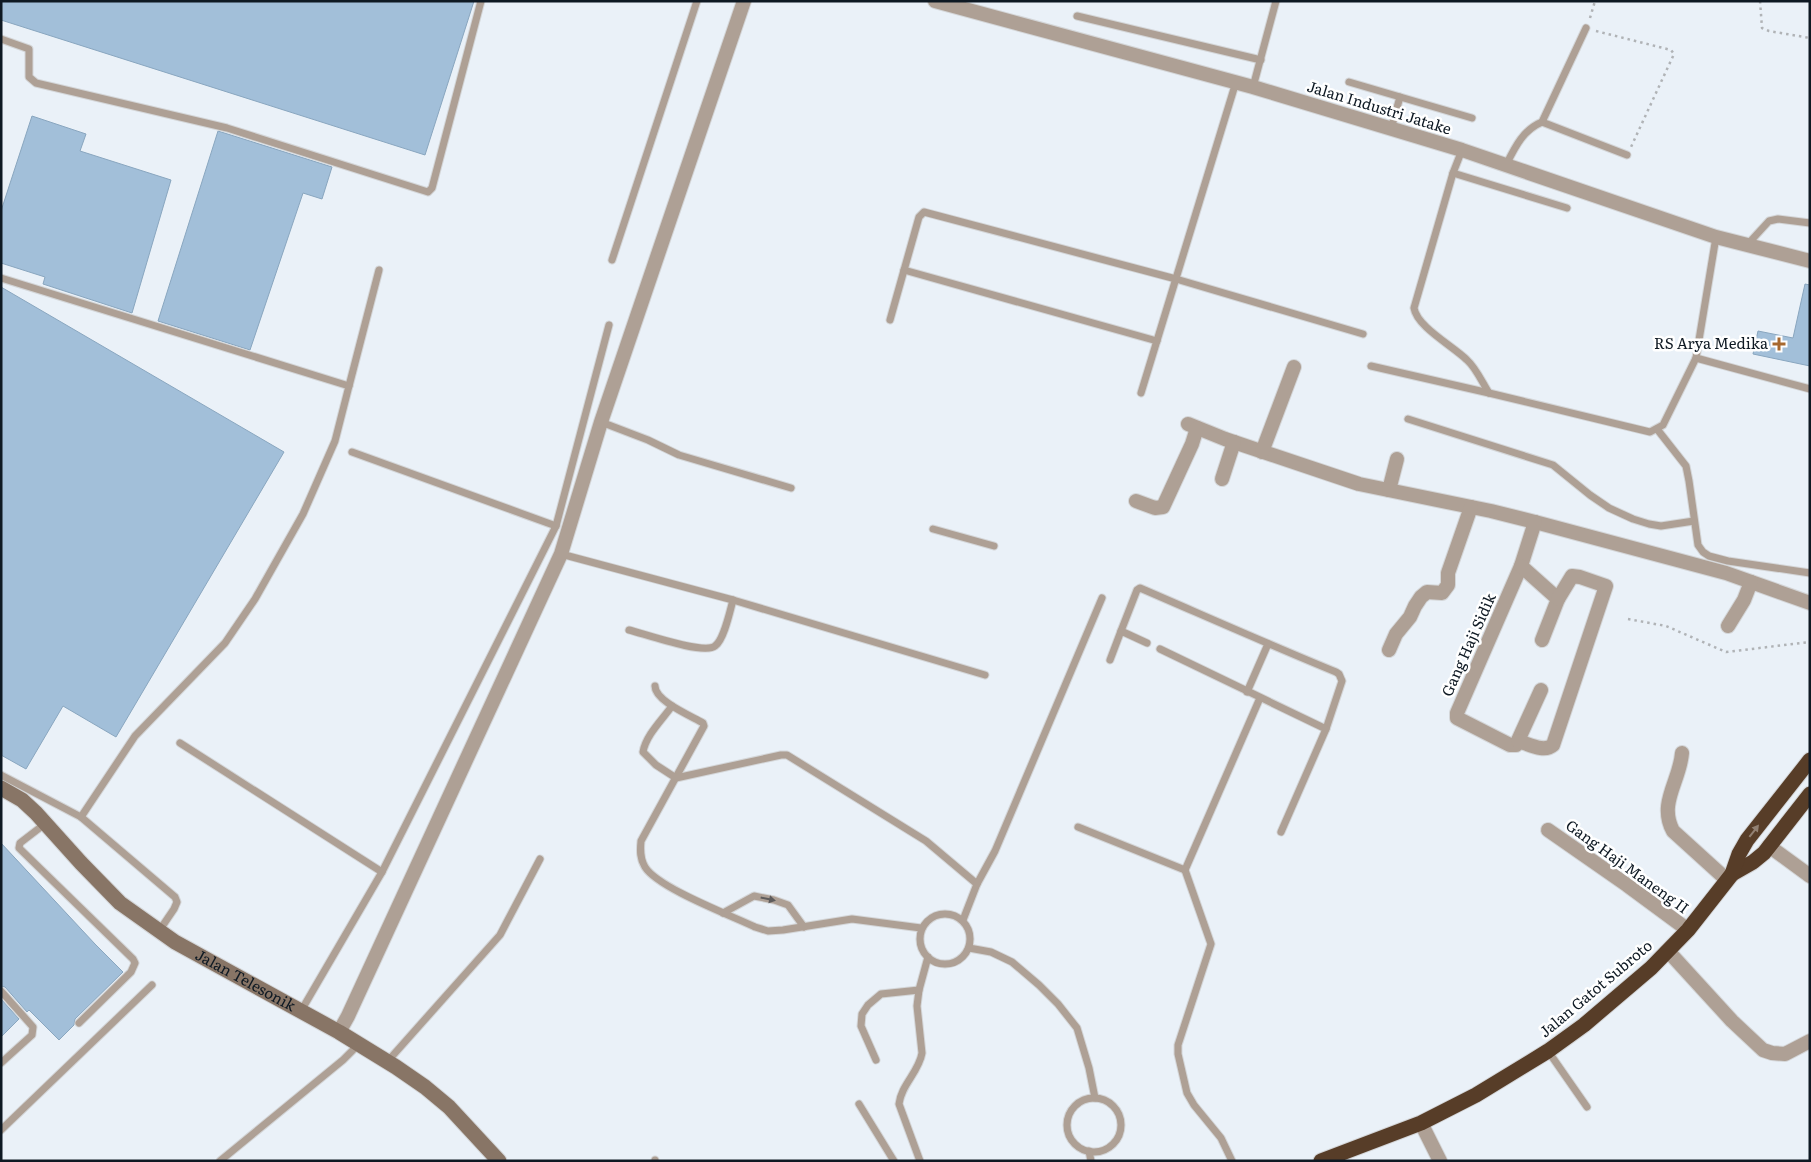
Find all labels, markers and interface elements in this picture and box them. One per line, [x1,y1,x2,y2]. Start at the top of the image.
street label: Jalan Industri Jatake [1304,74,1455,140]
place label: RS Arya Medika [1654,331,1769,354]
marker: RS Arya Medika [1772,337,1786,351]
street label: Gang Haji Sidik [1435,588,1501,700]
street label: Gang Haji Maneng II [1562,813,1694,918]
one-way arrow [1749,825,1760,838]
one-way arrow [760,895,776,903]
street label: Jalan Gatot Subroto [1533,933,1657,1042]
street label: Jalan Telesonik [192,942,301,1017]

